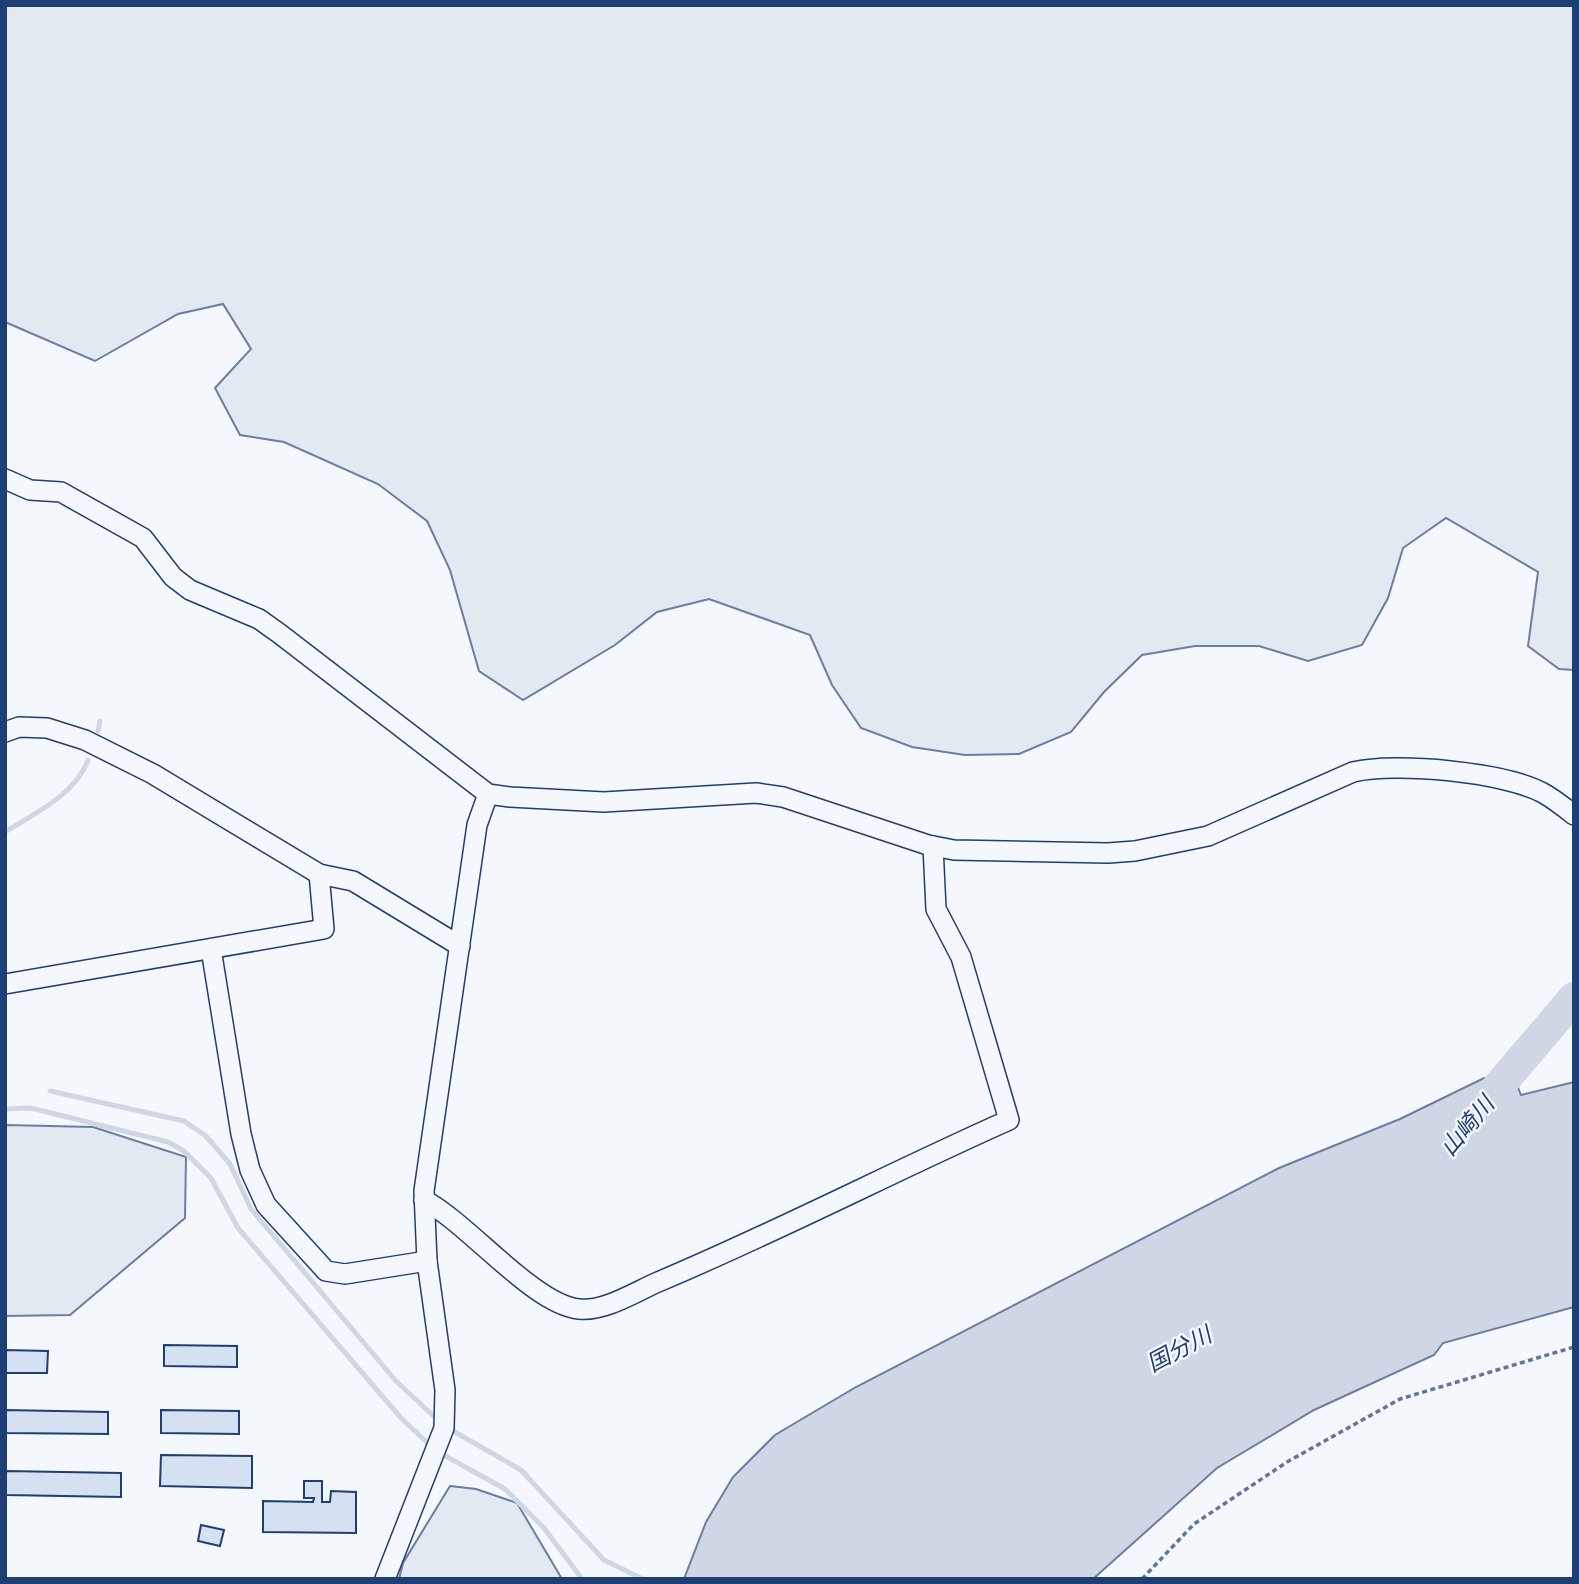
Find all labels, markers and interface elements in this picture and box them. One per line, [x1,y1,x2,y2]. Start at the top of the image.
water label: 山崎川 [1433,1088,1501,1161]
water label: 国分川 [1141,1318,1218,1377]

